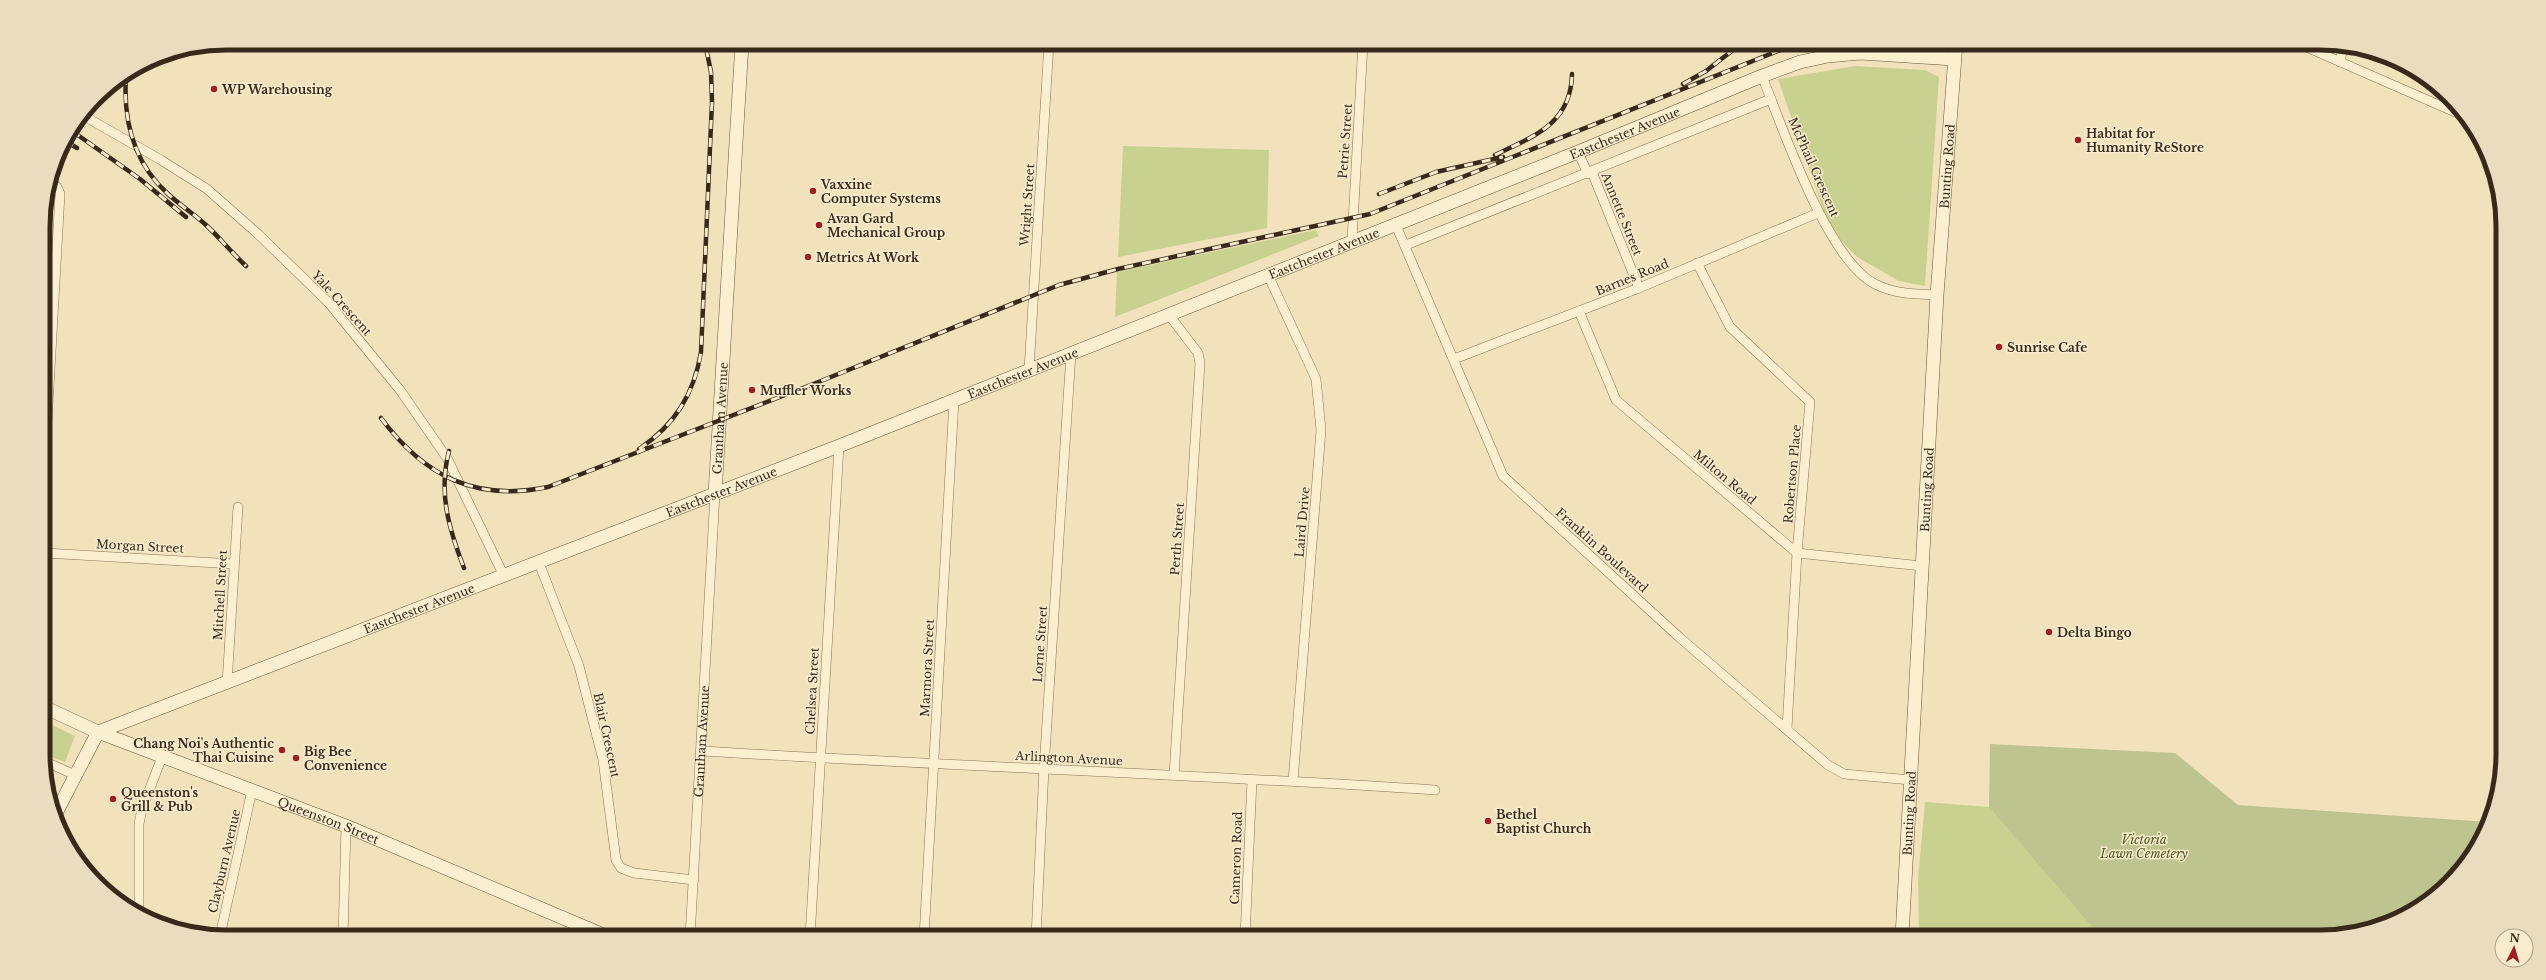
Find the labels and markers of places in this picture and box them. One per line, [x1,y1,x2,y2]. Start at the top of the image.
place label: WP Warehousing [221,82,333,97]
marker: WP Warehousing [209,84,219,94]
place label: Habitat for Humanity ReStore [2086,126,2204,155]
marker: Habitat for Humanity ReStore [2073,135,2083,145]
place label: Vaxxine Computer Systems [820,177,941,206]
marker: Vaxxine Computer Systems [808,186,818,196]
place label: Avan Gard Mechanical Group [826,211,945,240]
marker: Avan Gard Mechanical Group [814,220,824,230]
place label: Metrics At Work [816,250,920,265]
marker: Metrics At Work [803,252,813,262]
place label: Sunrise Cafe [2007,340,2087,355]
marker: Sunrise Cafe [1994,342,2004,352]
place label: Muffler Works [760,383,852,398]
marker: Muffler Works [747,385,757,395]
place label: Delta Bingo [2057,625,2132,640]
marker: Delta Bingo [2044,627,2054,637]
place label: Chang Noi's Authentic Thai Cuisine [133,736,274,765]
place label: Big Bee Convenience [304,744,387,773]
marker: Chang Noi's Authentic Thai Cuisine [277,745,287,755]
marker: Big Bee Convenience [291,753,301,763]
place label: Queenston's Grill & Pub [121,785,199,814]
marker: Queenston's Grill & Pub [108,794,118,804]
place label: Bethel Baptist Church [1496,807,1592,836]
marker: Bethel Baptist Church [1483,816,1493,826]

